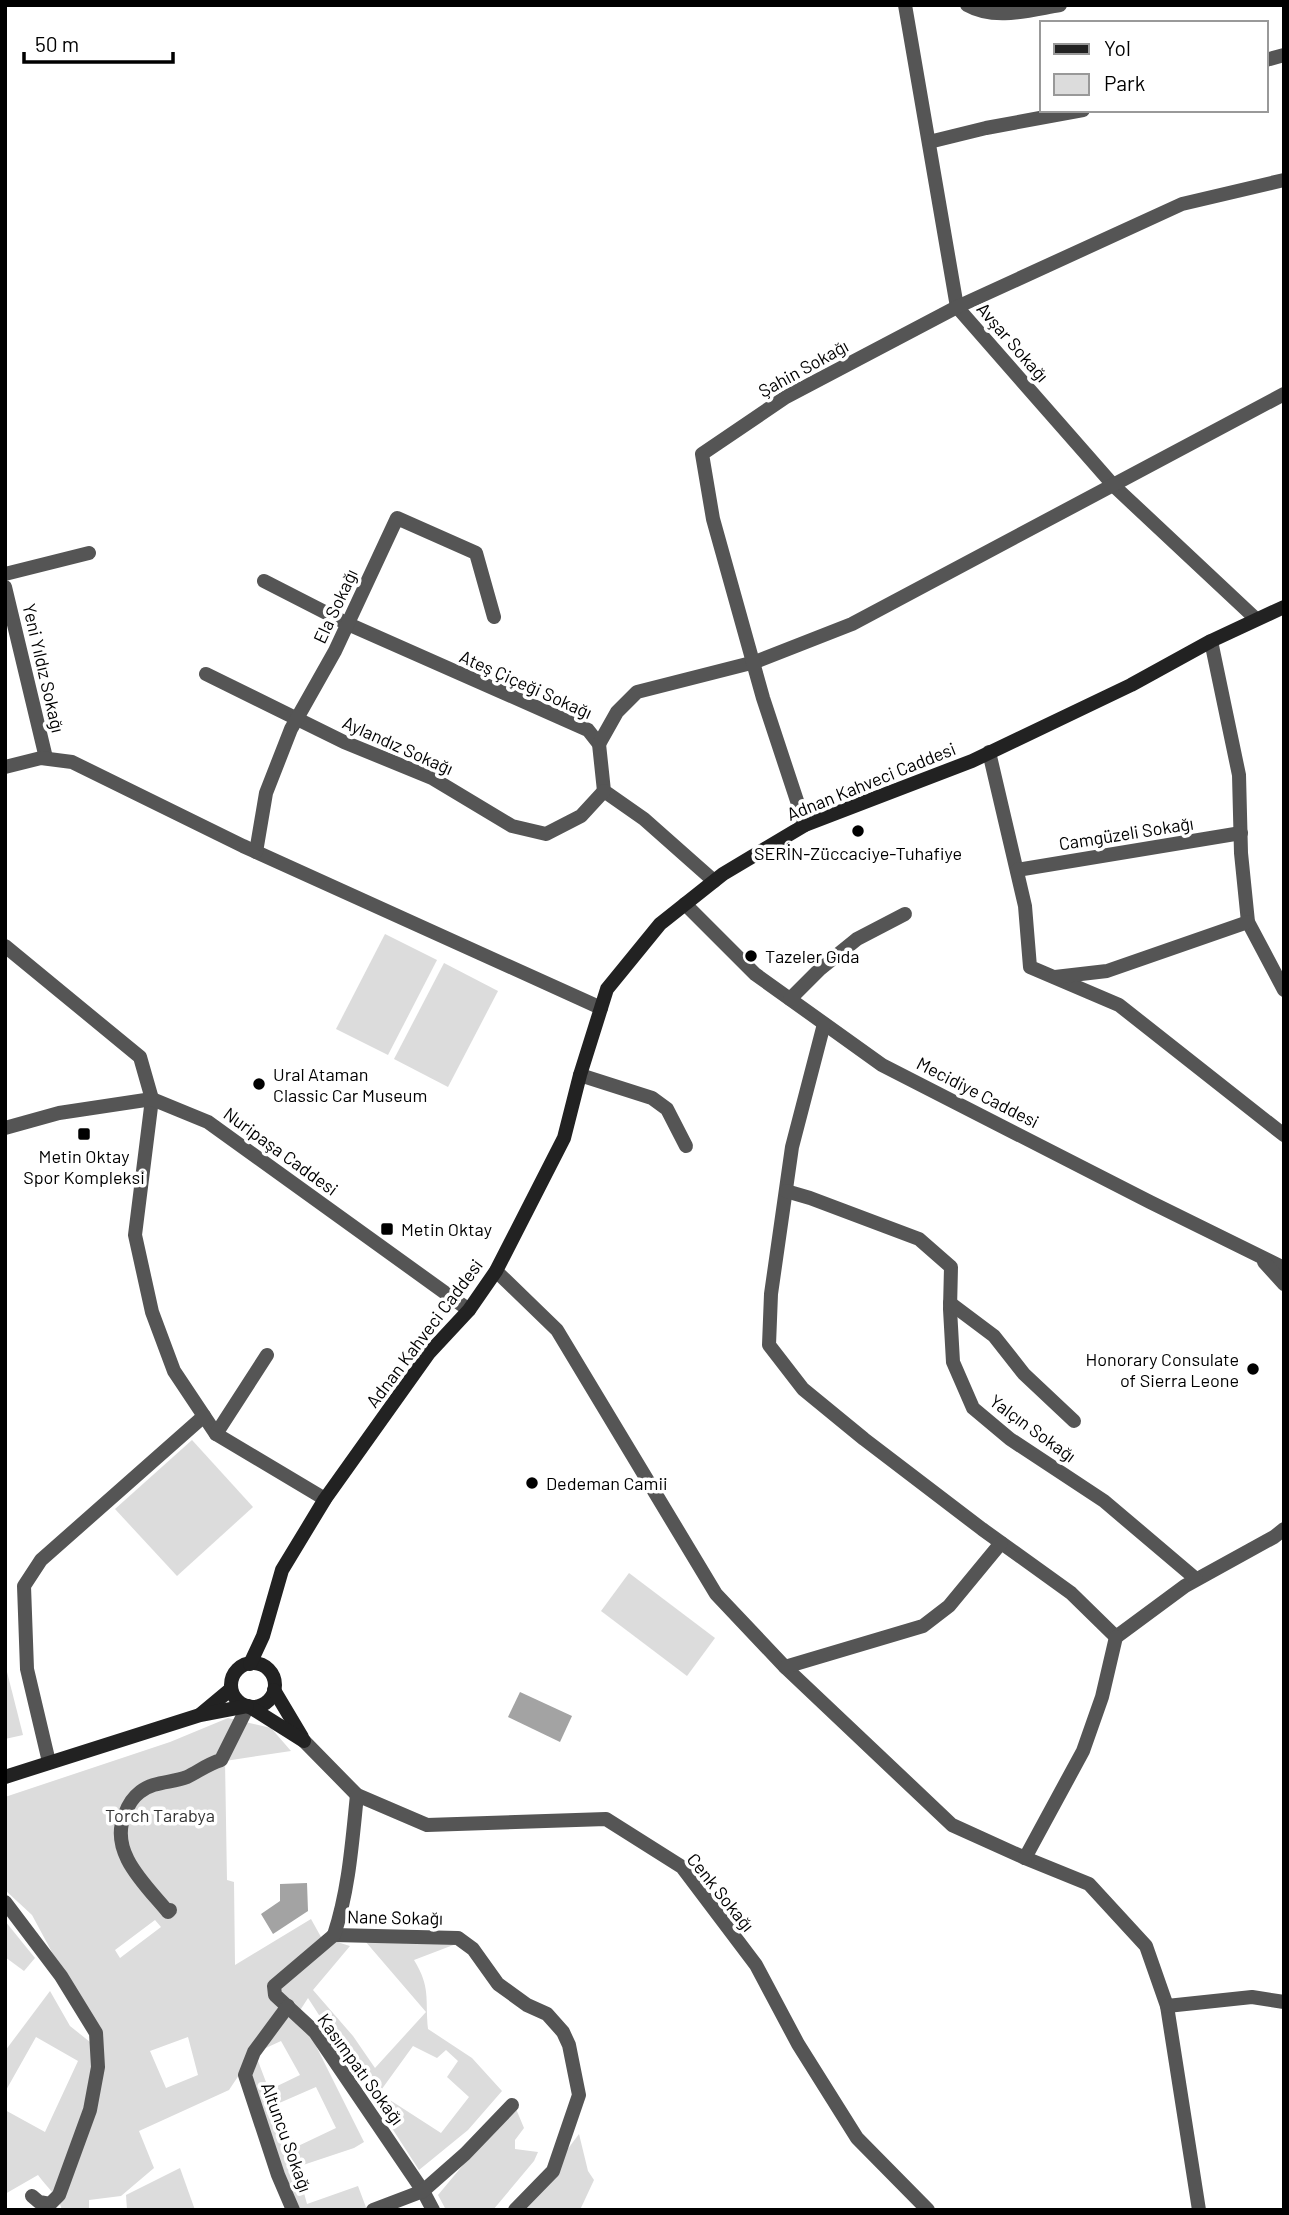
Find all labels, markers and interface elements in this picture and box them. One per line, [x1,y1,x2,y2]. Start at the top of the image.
scale bar [24,21,173,65]
legend [1040,21,1268,112]
text: 50 m [35,31,79,56]
text: Yol [1104,35,1131,60]
text: Park [1104,70,1145,95]
street label: Avşar Sokağı [972,298,1054,386]
street label: Şahin Sokağı [754,334,852,402]
street label: Ela Sokağı [308,565,362,647]
street label: Yeni Yıldız Sokağı [18,601,70,735]
street label: Ateş Çiçeği Sokağı [456,645,596,723]
street label: Aylandız Sokağı [339,711,457,779]
street label: Adnan Kahveci Caddesi [783,737,959,825]
street label: Camgüzeli Sokağı [1057,811,1195,855]
marker: SERİN-Züccaciye-Tuhafiye [850,823,866,839]
place label: SERİN-Züccaciye-Tuhafiye [754,842,962,864]
place label: Tazeler Gıda [765,945,860,967]
marker: Tazeler Gıda [743,948,759,964]
street label: Mecidiye Caddesi [913,1052,1043,1132]
place label: Ural Ataman Classic Car Museum [273,1063,427,1106]
marker: Ural Ataman Classic Car Museum [251,1076,267,1092]
street label: Nuripaşa Caddesi [220,1102,342,1200]
marker: Metin Oktay Spor Kompleksi [76,1126,92,1142]
place label: Metin Oktay Spor Kompleksi [23,1145,145,1188]
place label: Metin Oktay [401,1218,492,1240]
marker: Metin Oktay [379,1221,395,1237]
street label: Adnan Kahveci Caddesi [361,1254,487,1412]
place label: Honorary Consulate of Sierra Leone [1085,1348,1239,1391]
marker: Honorary Consulate of Sierra Leone [1245,1361,1261,1377]
street label: Yalçın Sokağı [986,1389,1080,1467]
place label: Dedeman Camii [546,1472,668,1494]
marker: Dedeman Camii [524,1475,540,1491]
park label: Torch Tarabya [105,1804,215,1826]
street label: Cenk Sokağı [683,1848,759,1936]
street label: Nane Sokağı [347,1905,443,1929]
street label: Kasımpatı Sokağı [313,2009,409,2129]
street label: Altuncu Sokağı [257,2079,317,2195]

